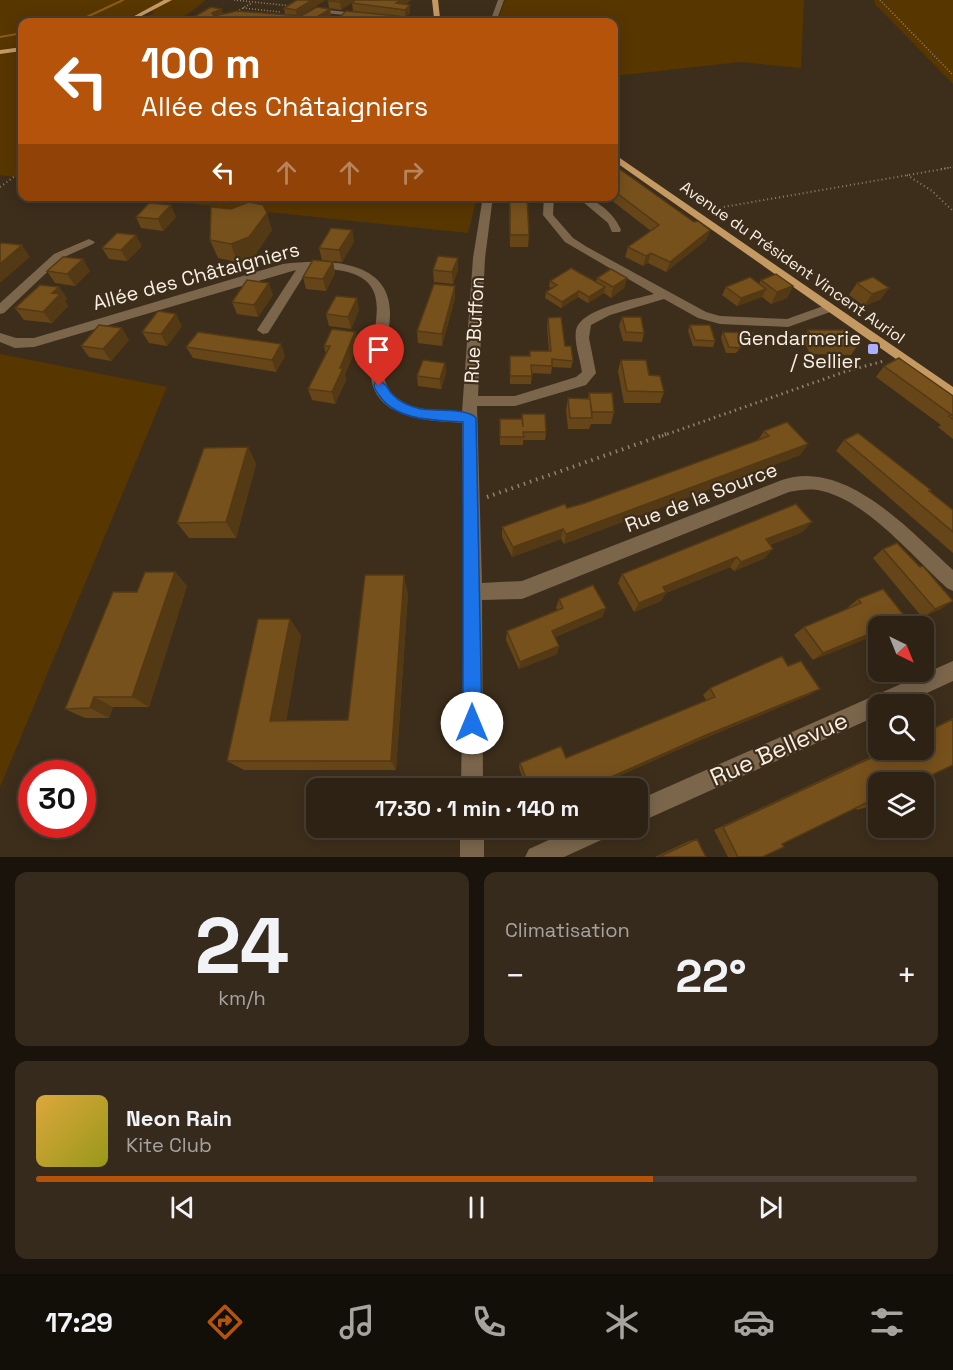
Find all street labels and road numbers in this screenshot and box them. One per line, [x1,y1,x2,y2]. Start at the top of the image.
street label: Avenue du Président Vincent Auriol [676,176,909,348]
street label: Allée des Châtaigniers [90,236,302,316]
street label: Rue Buffon [458,276,490,384]
street label: Rue de la Source [621,456,781,538]
street label: Rue Bellevue [705,704,853,793]

